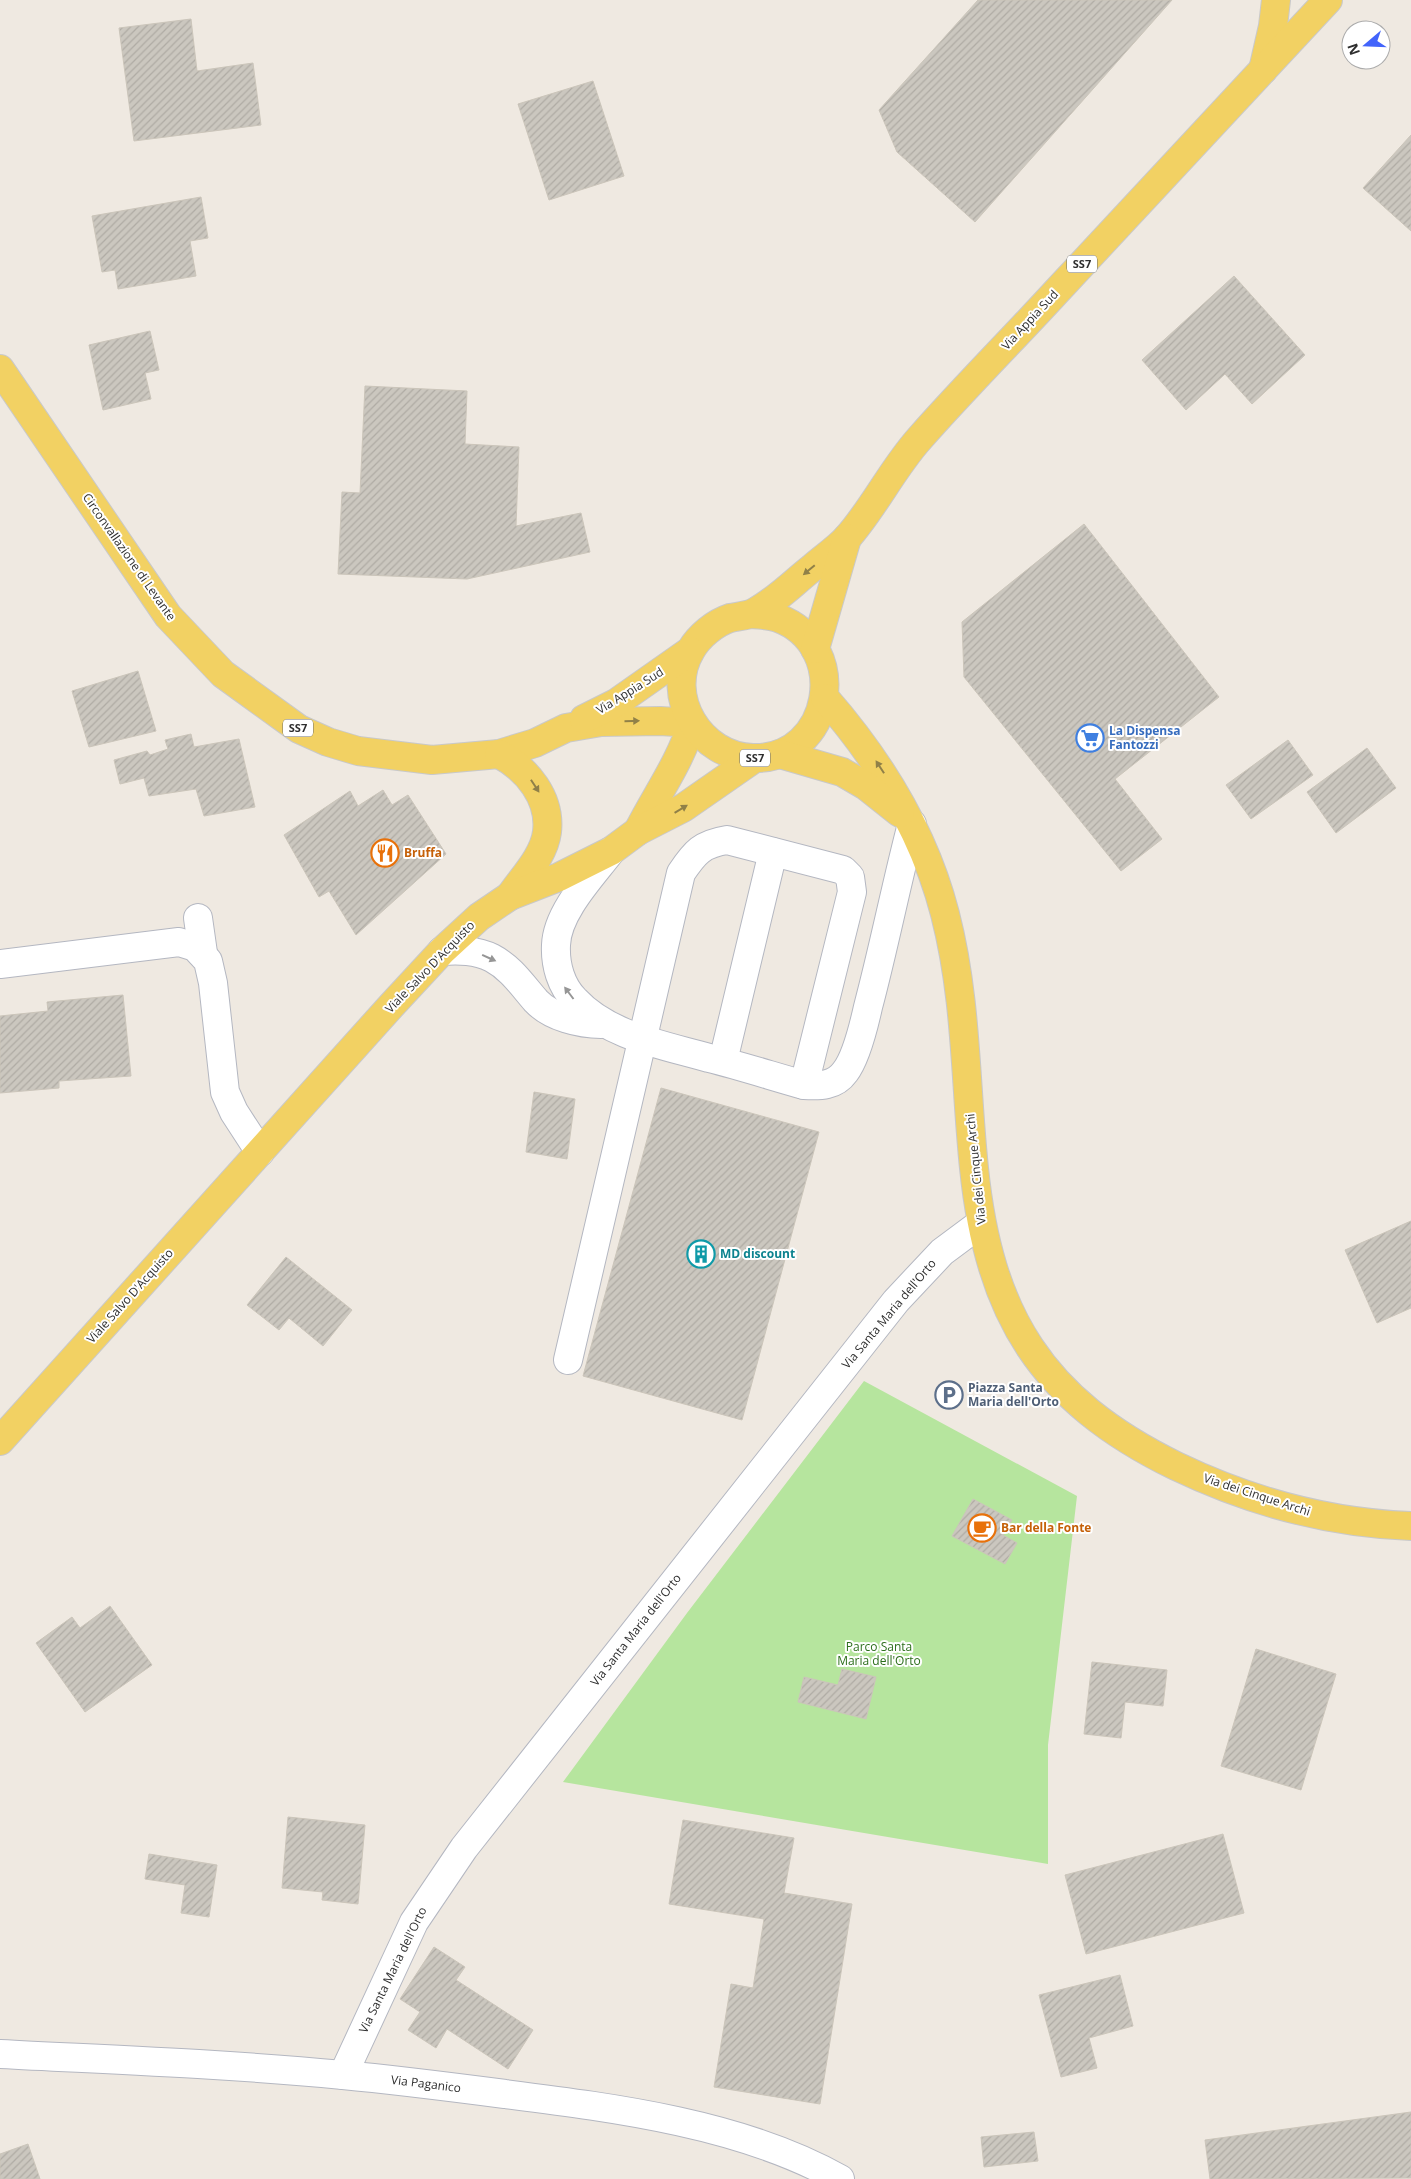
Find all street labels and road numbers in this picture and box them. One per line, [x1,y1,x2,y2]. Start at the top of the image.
road number: SS7 [1067,255,1097,272]
street label: Via Appia Sud [997,286,1062,353]
street label: Circonvallazione di Levante [79,490,180,624]
street label: Via Appia Sud [593,663,667,718]
road number: SS7 [283,720,313,736]
road number: SS7 [740,750,770,766]
street label: Viale Salvo D'Acquisto [381,917,478,1016]
street label: Via dei Cinque Archi [961,1113,990,1225]
street label: Viale Salvo D'Acquisto [83,1245,177,1347]
street label: Via Santa Maria dell'Orto [838,1255,940,1372]
street label: Via dei Cinque Archi [1202,1469,1313,1520]
street label: Via Santa Maria dell'Orto [586,1570,685,1689]
street label: Via Santa Maria dell'Orto [355,1904,431,2036]
street label: Via Paganico [390,2071,462,2096]

